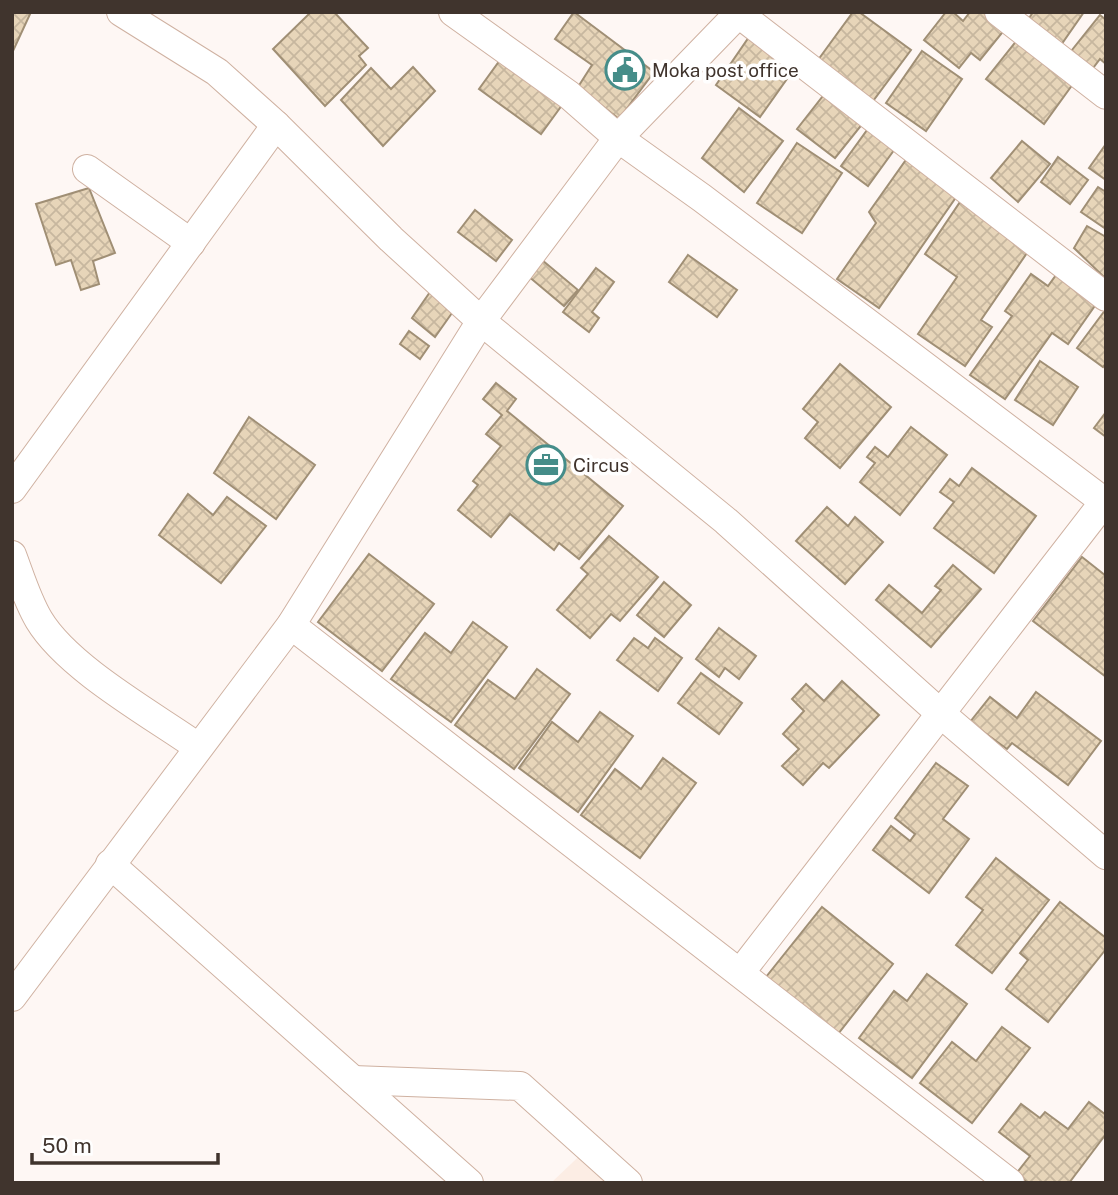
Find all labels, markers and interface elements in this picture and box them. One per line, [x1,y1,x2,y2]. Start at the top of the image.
public building icon: Moka post office [604,49,646,91]
place label: Moka post office [652,59,799,81]
office icon: Circus [525,444,567,486]
place label: Circus [573,454,629,476]
scale bar [32,1122,217,1166]
text: 50 m [42,1133,92,1158]

